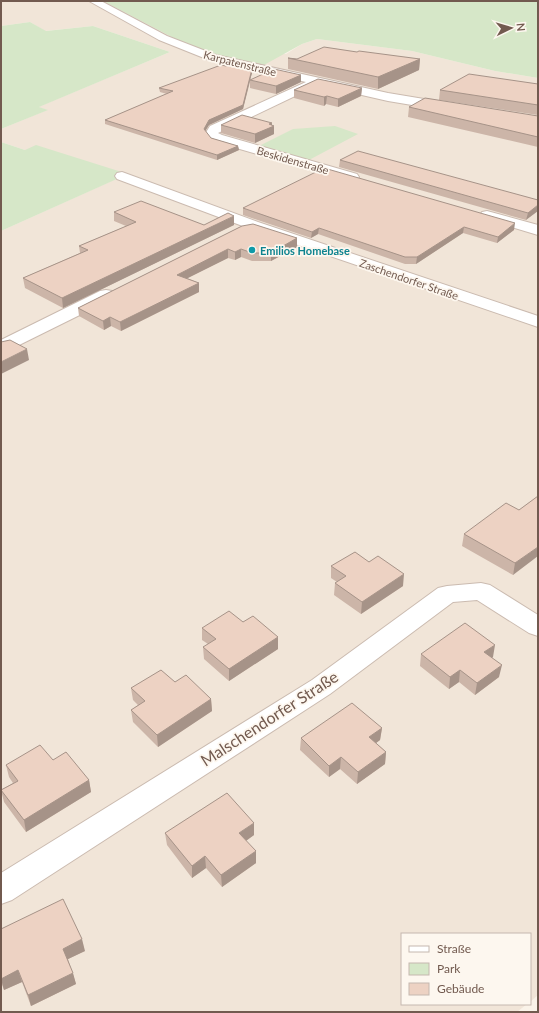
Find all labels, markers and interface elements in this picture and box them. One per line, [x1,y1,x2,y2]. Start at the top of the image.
north arrow [491,8,531,48]
text: N [515,22,528,32]
street label: Karpatenstraße [202,48,278,78]
street label: Beskidenstraße [256,144,331,177]
place label: Emilios Homebase [260,244,350,257]
marker: Emilios Homebase [247,245,257,255]
street label: Zaschendorfer Straße [358,256,460,302]
street label: Malschendorfer Straße [197,666,341,770]
legend [401,933,531,1005]
text: Straße [437,941,471,956]
text: Park [437,961,461,976]
text: Gebäude [437,981,484,996]

